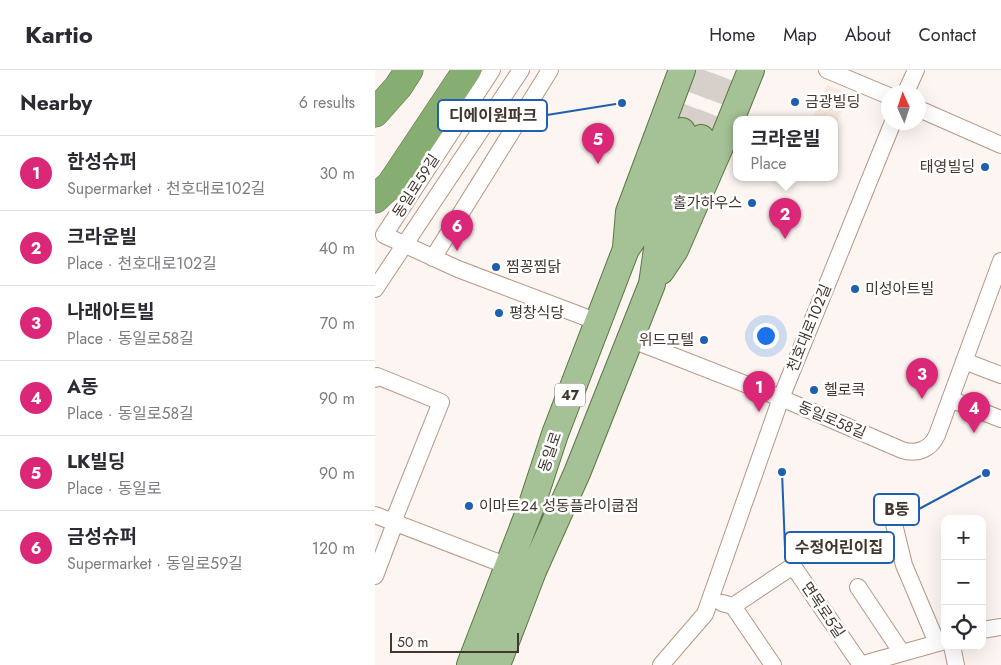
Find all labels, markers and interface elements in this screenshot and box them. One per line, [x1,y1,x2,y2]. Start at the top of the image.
text: Kartio [25,17,93,52]
text: Home [709,22,755,48]
text: Map [783,22,817,48]
text: About [845,22,890,48]
text: Contact [918,22,976,48]
north arrow [881,85,926,130]
text: Nearby [20,88,92,118]
text: 6 results [299,91,355,114]
place label: 금광빌딩 [805,91,860,113]
marker: 금광빌딩 [789,96,801,108]
callout: 디에이원파크 [438,100,547,131]
text: 디에이원파크 [449,104,537,127]
popup [733,116,838,181]
pin: 5 [582,123,614,164]
text: 크라운빌 [751,125,820,152]
text: 한성슈퍼 [67,148,137,175]
street label: 동일로59길 [387,150,445,222]
text: Place [751,152,787,175]
place label: 태영빌딩 [920,156,975,178]
marker: 태영빌딩 [979,161,991,173]
text: 1 [32,162,40,185]
text: 30 m [319,162,355,185]
text: Supermarket · 천호대로102길 [67,177,265,200]
place label: 홀가하우스 [673,192,742,214]
marker: 홀가하우스 [746,197,758,209]
pin: 2 [769,198,801,239]
pin: 6 [441,210,473,251]
text: 크라운빌 [67,223,137,250]
text: 2 [31,237,41,260]
text: 40 m [319,237,355,260]
text: Place · 천호대로102길 [67,252,217,275]
place label: 찜꽁찜닭 [506,256,561,278]
marker: 찜꽁찜닭 [490,261,502,273]
place label: 미성아트빌 [865,278,934,300]
street label: 천호대로102길 [781,281,837,375]
marker: 미성아트빌 [849,283,861,295]
text: 나래아트빌 [67,298,154,325]
place label: 평창식당 [509,302,564,324]
marker: 평창식당 [493,307,505,319]
text: 3 [31,312,41,335]
text: 70 m [320,312,355,335]
your location [753,323,779,349]
text: Place · 동일로58길 [67,327,194,350]
place label: 위드모텔 [639,329,694,351]
marker: 위드모텔 [698,334,710,346]
pin: 3 [906,358,938,399]
pin: 1 [743,371,775,412]
text: A동 [67,373,98,400]
place label: 헬로콕 [824,379,865,401]
road number: 47 [555,384,585,406]
marker: 헬로콕 [808,384,820,396]
text: 4 [30,387,42,410]
text: 90 m [319,387,355,410]
pin: 4 [958,392,990,433]
street label: 동일로58길 [795,396,869,444]
text: Place · 동일로58길 [67,402,194,425]
street label: 동일로 [533,429,567,475]
text: LK빌딩 [67,448,125,475]
text: 5 [31,462,41,485]
text: 90 m [319,462,355,485]
text: Place · 동일로 [67,477,162,500]
callout: B동 [874,494,919,525]
place label: 이마트24 성동플라이쿱점 [479,495,639,517]
text: B동 [884,498,910,521]
marker: 이마트24 성동플라이쿱점 [463,500,475,512]
map controls [941,515,986,650]
button: + [941,515,986,560]
text: 금성슈퍼 [67,523,137,550]
callout: 수정어린이집 [785,532,894,563]
text: 수정어린이집 [795,536,883,559]
text: 6 [31,537,41,560]
text: 120 m [312,537,355,560]
text: Supermarket · 동일로59길 [67,552,243,575]
button: − [941,560,986,605]
street label: 면목로5길 [796,577,850,643]
button: locate [941,605,986,650]
scale bar [390,630,519,653]
text: 50 m [397,632,428,652]

